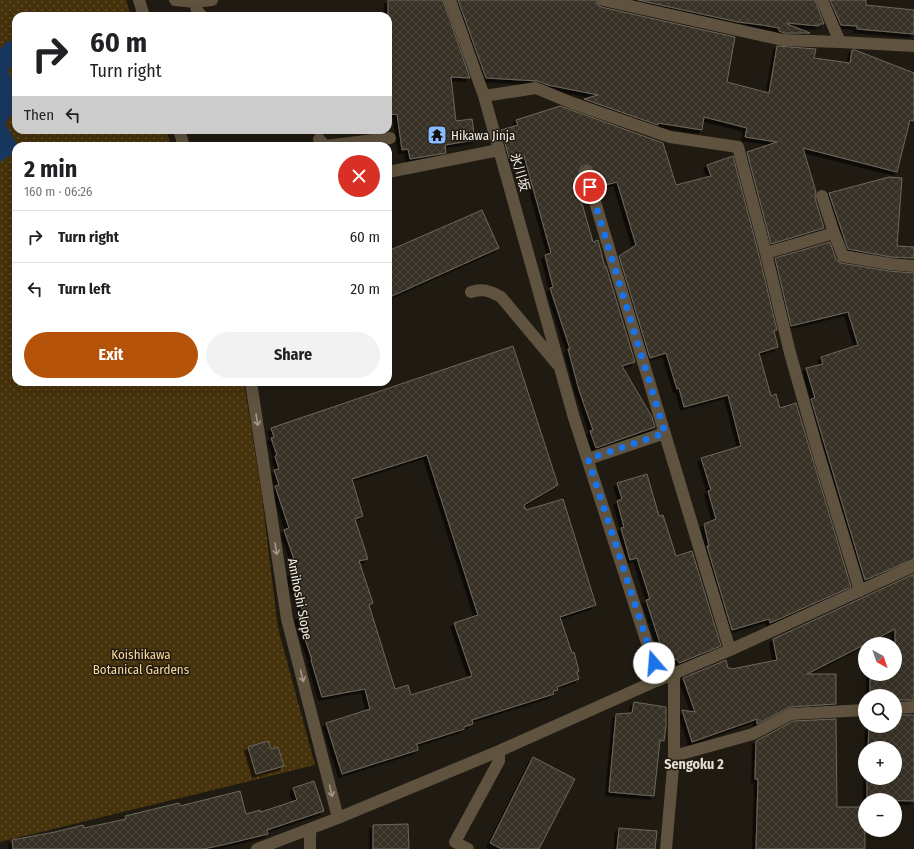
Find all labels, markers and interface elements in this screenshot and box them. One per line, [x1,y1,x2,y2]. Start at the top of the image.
text: 60 m [90,26,147,59]
icon: right [24,28,76,80]
text: Turn right [90,60,162,82]
icon: left [62,104,84,126]
text: Then [24,106,54,124]
temple icon: Hikawa Jinja [426,124,448,146]
place label: Hikawa Jinja [451,128,515,143]
street label: 氷川坂 [507,151,533,193]
text: 2 min [24,155,77,183]
button: close [338,155,380,197]
pin [573,170,607,204]
icon: arrive [579,176,601,198]
text: 160 m · 06:26 [24,184,92,199]
icon: right [24,226,46,248]
text: Turn right [58,228,119,246]
text: 60 m [350,228,380,246]
icon: left [24,278,46,300]
text: Turn left [58,280,111,298]
text: 20 m [351,280,380,298]
button: Exit [24,332,198,378]
button: Share [206,332,380,378]
one-way arrow [253,414,261,427]
one-way arrow [272,542,280,555]
street label: Amihoshi Slope [285,557,315,641]
north arrow [858,637,902,681]
map controls [858,637,902,837]
position arrow [633,642,675,684]
park label: Koishikawa Botanical Gardens [93,647,190,677]
one-way arrow [299,670,306,683]
button: search [858,689,902,733]
button: + [858,741,902,785]
district label: Sengoku 2 [664,756,724,773]
one-way arrow [328,784,335,797]
button: − [858,793,902,837]

